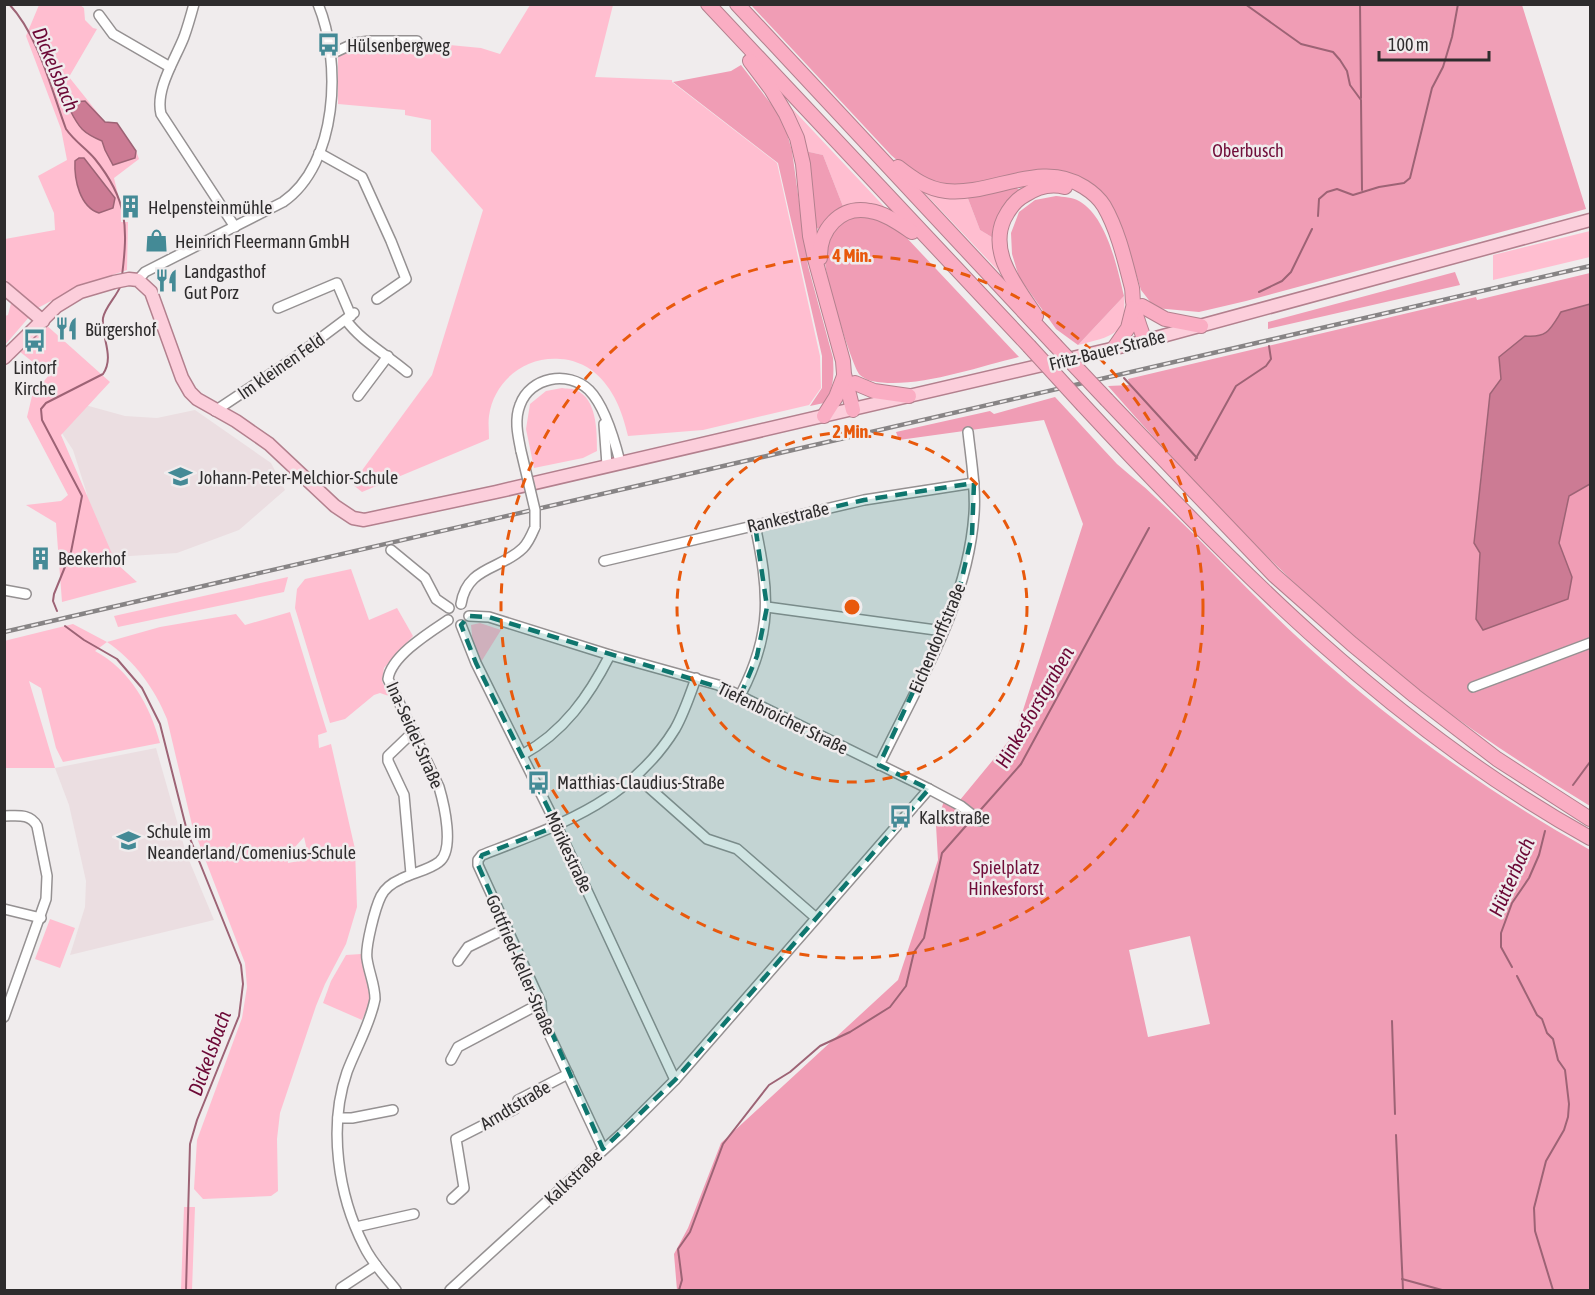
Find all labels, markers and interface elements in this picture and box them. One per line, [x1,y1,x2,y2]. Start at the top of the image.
water label: Dickelsbach [28,24,84,115]
scale bar [1379,24,1488,62]
bus stop icon: Hülsenbergweg [316,32,342,58]
text: 100 m [1388,34,1429,55]
place label: Hülsenbergweg [347,35,450,56]
park label: Oberbusch [1212,140,1284,161]
building icon: Helpensteinmühle [117,194,143,220]
place label: Helpensteinmühle [148,197,272,218]
shop icon: Heinrich Fleermann GmbH [144,228,170,254]
place label: Heinrich Fleermann GmbH [175,231,350,252]
text: 4 Min. [831,245,872,266]
place label: Landgasthof Gut Porz [184,261,266,303]
restaurant icon: Landgasthof Gut Porz [153,268,179,294]
restaurant icon: Bürgershof [54,316,80,342]
place label: Bürgershof [85,319,156,340]
street label: Fritz-Bauer-Straße [1047,325,1167,375]
bus stop icon: Lintorf Kirche [22,328,48,354]
street label: Im kleinen Feld [234,328,328,404]
place label: Lintorf Kirche [13,357,57,399]
text: 2 Min. [832,421,872,442]
school or university icon: Johann-Peter-Melchior-Schule [167,464,193,490]
place label: Johann-Peter-Melchior-Schule [198,467,398,488]
street label: Rankestraße [745,497,831,537]
building icon: Beekerhof [27,545,53,571]
place label: Beekerhof [58,548,126,569]
street label: Eichendorffstraße [904,580,970,696]
centre of rings [842,597,862,617]
water label: Hinkesforstgraben [990,642,1078,772]
street label: Tiefenbroicher Straße [714,677,852,759]
street label: Ina-Seidel-Straße [382,678,448,792]
bus stop icon: Matthias-Claudius-Straße [526,769,552,795]
place label: Matthias-Claudius-Straße [557,772,725,793]
bus stop icon: Kalkstraße [888,804,914,830]
place label: Kalkstraße [919,807,990,828]
street label: Mörikestraße [541,808,597,896]
place label: Schule im Neanderland/Comenius-Schule [147,821,356,863]
school or university icon: Schule im Neanderland/Comenius-Schule [116,828,142,854]
water label: Hütterbach [1484,834,1539,920]
park label: Spielplatz Hinkesforst [968,857,1044,899]
street label: Gottfried-Keller-Straße [482,892,560,1038]
water label: Dickelsbach [183,1007,235,1099]
street label: Arndtstraße [476,1076,554,1134]
street label: Kalkstraße [540,1145,606,1209]

